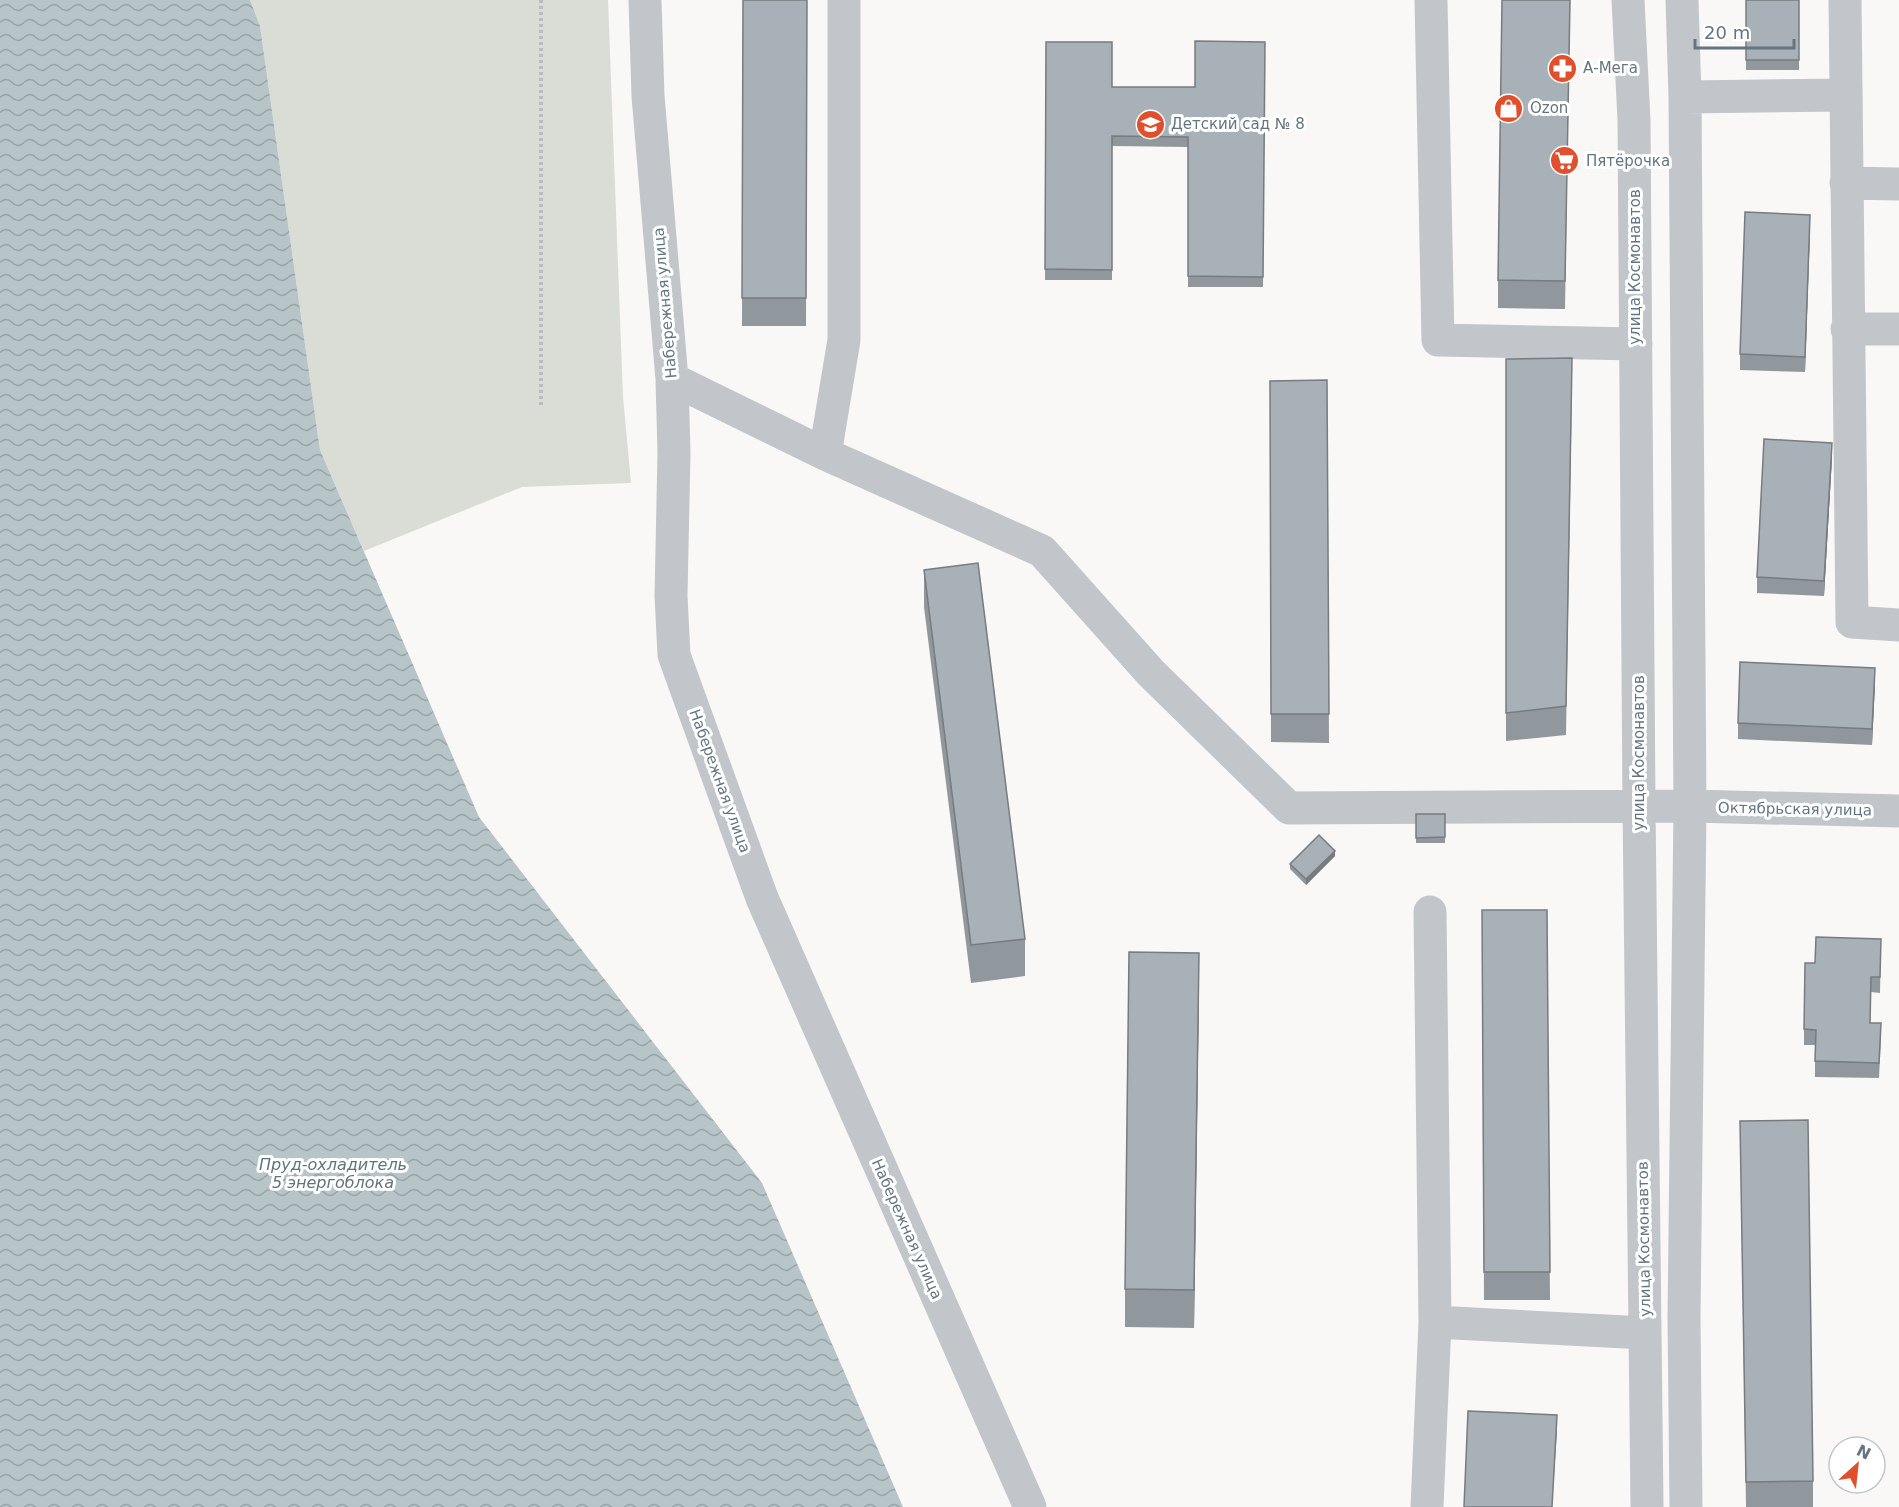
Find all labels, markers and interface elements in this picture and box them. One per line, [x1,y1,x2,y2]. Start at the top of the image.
scale bar [1695,12,1794,50]
text: 20 m [1704,22,1750,43]
pharmacy icon: А-Мега [1546,52,1578,84]
place label: А-Мега [1583,59,1638,77]
shop icon: Ozon [1493,92,1525,124]
place label: Ozon [1530,99,1568,117]
school or university icon: Детский сад № 8 [1134,108,1166,140]
place label: Детский сад № 8 [1171,115,1305,133]
supermarket icon: Пятёрочка [1549,145,1581,177]
place label: Пятёрочка [1586,152,1670,170]
street label: улица Космонавтов [1626,189,1644,345]
street label: Набережная улица [649,227,681,379]
street label: улица Космонавтов [1630,675,1648,831]
street label: Набережная улица [686,707,754,855]
street label: Октябрьская улица [1718,799,1872,819]
water label: Пруд-охладитель 5 энергоблока [259,1155,407,1192]
street label: Набережная улица [868,1156,946,1302]
street label: улица Космонавтов [1634,1161,1654,1317]
north arrow [1827,1435,1887,1495]
text: N [1853,1441,1874,1464]

